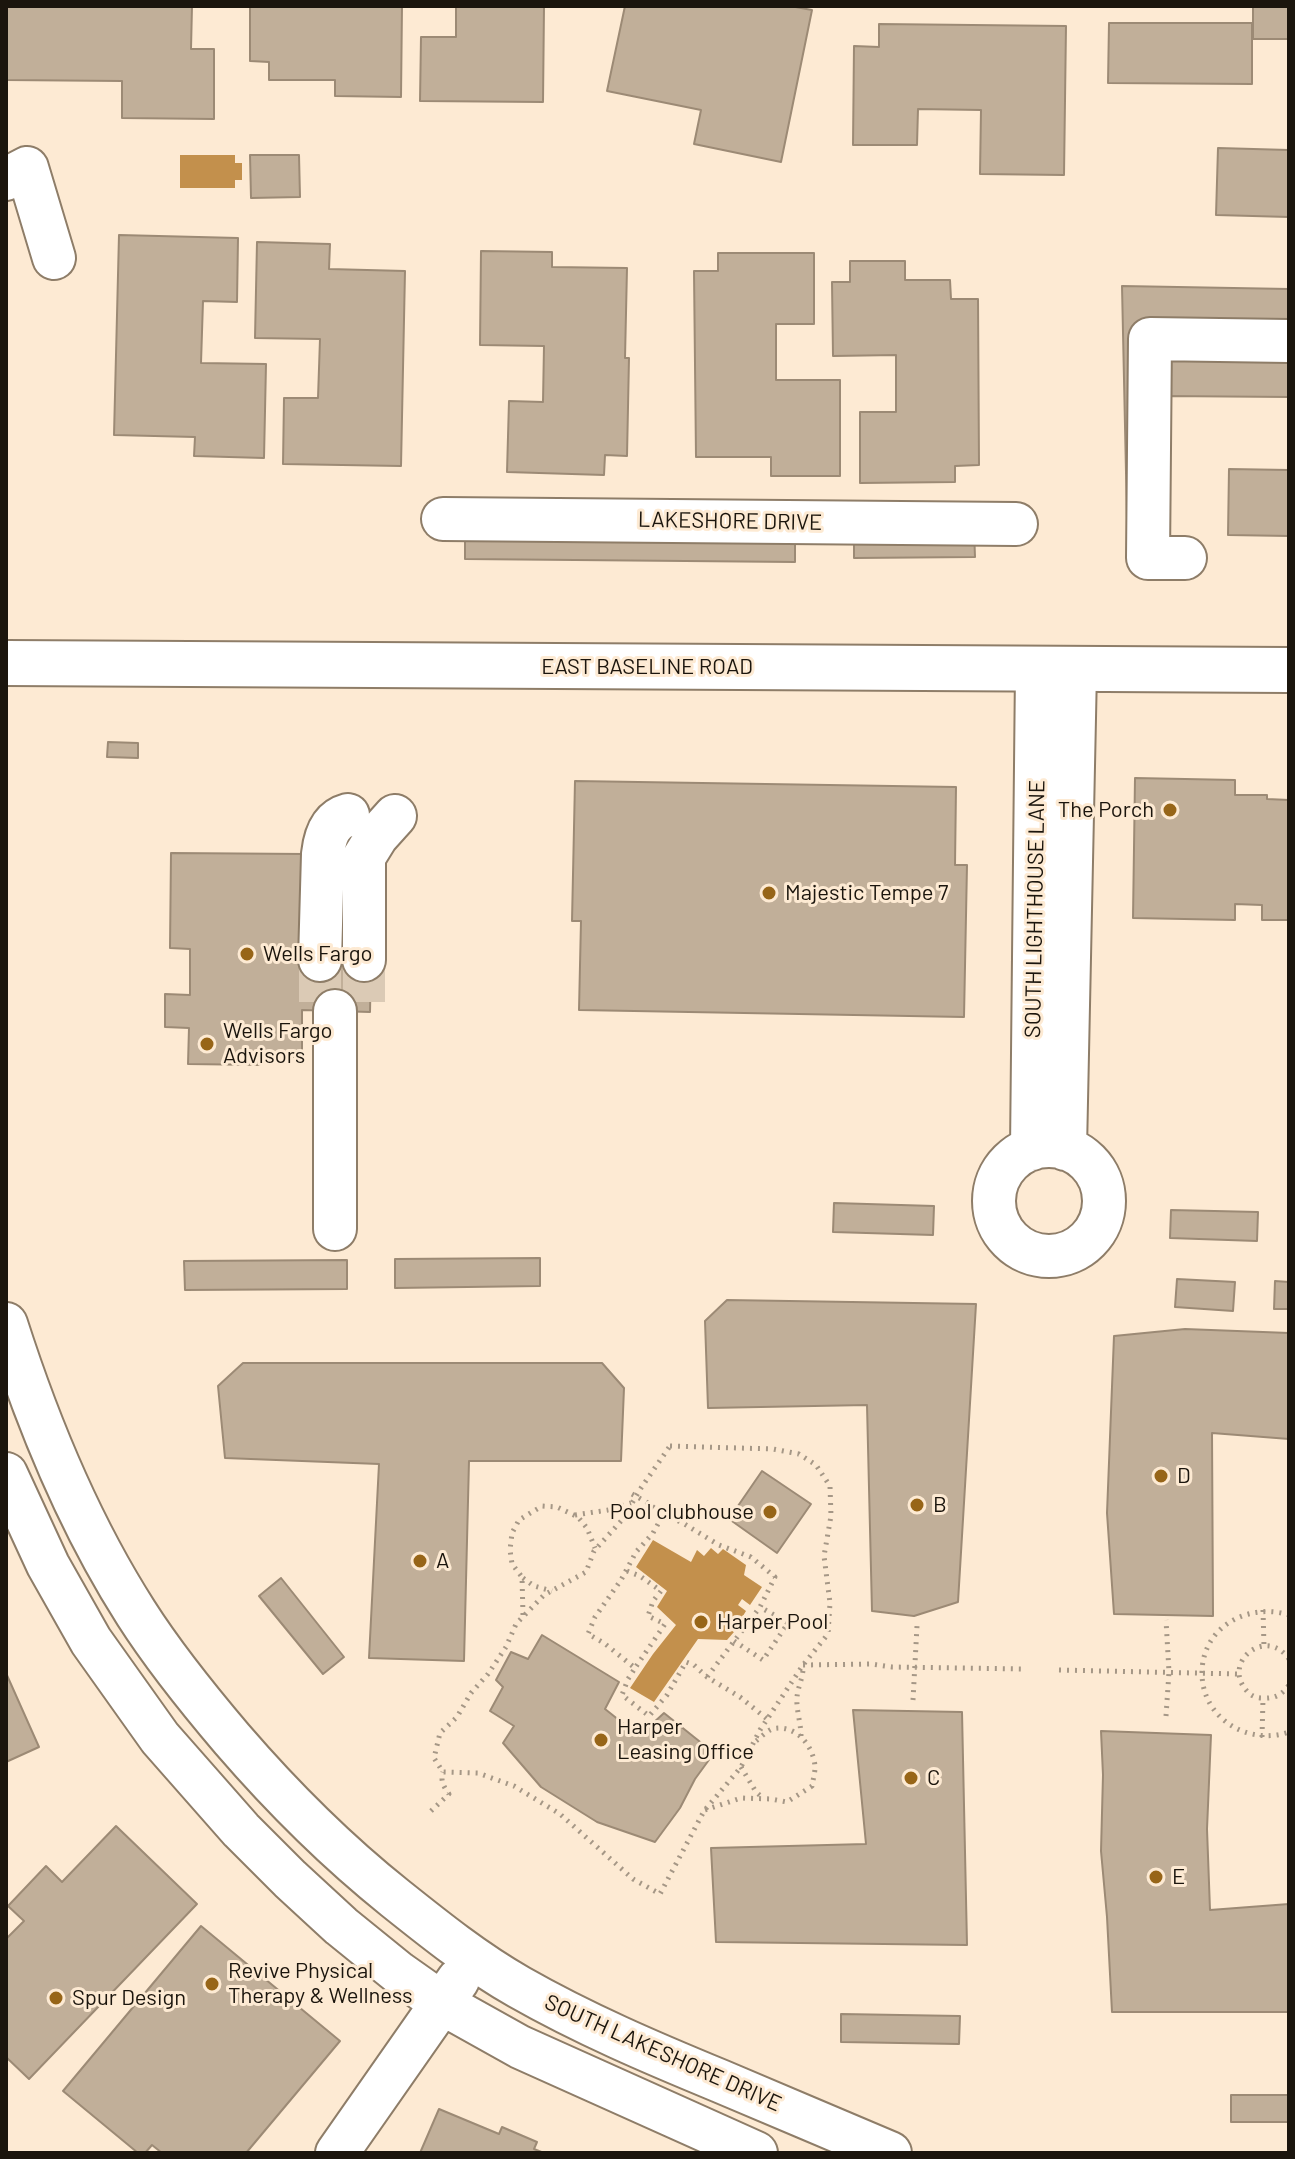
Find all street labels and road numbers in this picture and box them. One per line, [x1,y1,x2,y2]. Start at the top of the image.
street label: LAKESHORE DRIVE [638,506,822,536]
street label: EAST BASELINE ROAD [541,654,753,680]
street label: SOUTH LIGHTHOUSE LANE [1020,780,1050,1038]
street label: SOUTH LAKESHORE DRIVE [541,1989,785,2117]

